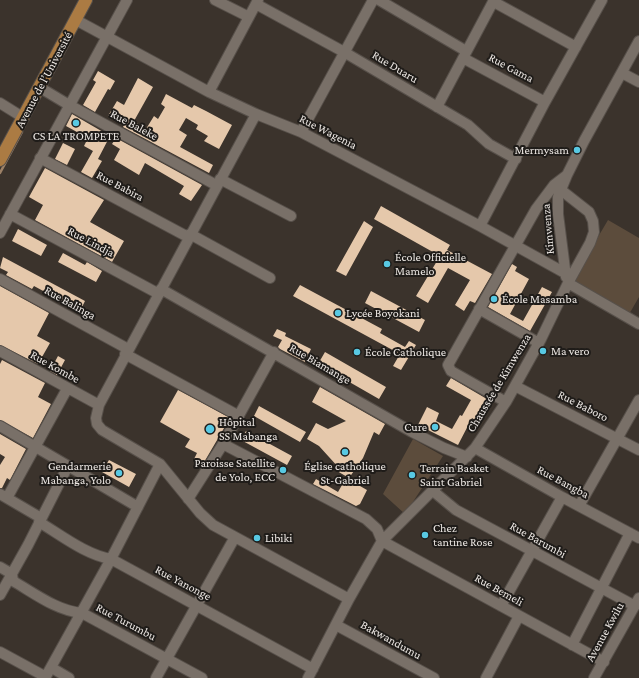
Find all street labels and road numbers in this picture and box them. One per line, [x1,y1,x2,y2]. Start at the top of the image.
street label: Avenue de l’Université [13,30,75,130]
street label: Rue Duaru [369,48,421,86]
street label: Rue Gama [486,50,536,86]
street label: Rue Baleke [108,106,160,144]
street label: Rue Wagenia [297,111,359,153]
street label: Rue Babira [94,168,146,204]
street label: Kimwenza [539,203,557,255]
street label: Rue Lindja [65,224,117,260]
street label: Rue Balinga [42,283,98,323]
street label: Chaussée de Kimwenza [464,331,534,435]
street label: Rue Biamange [287,341,353,387]
street label: Rue Kombe [28,348,82,386]
street label: Rue Baboro [555,387,611,425]
street label: Rue Bangba [535,462,591,502]
street label: Rue Barumbi [507,519,569,561]
street label: Rue Yanonge [153,562,213,604]
street label: Rue Bemeli [472,571,526,609]
street label: Rue Turumbu [93,600,159,644]
street label: Avenue Kwilu [583,600,627,664]
street label: Bakwandumu [358,617,424,663]

